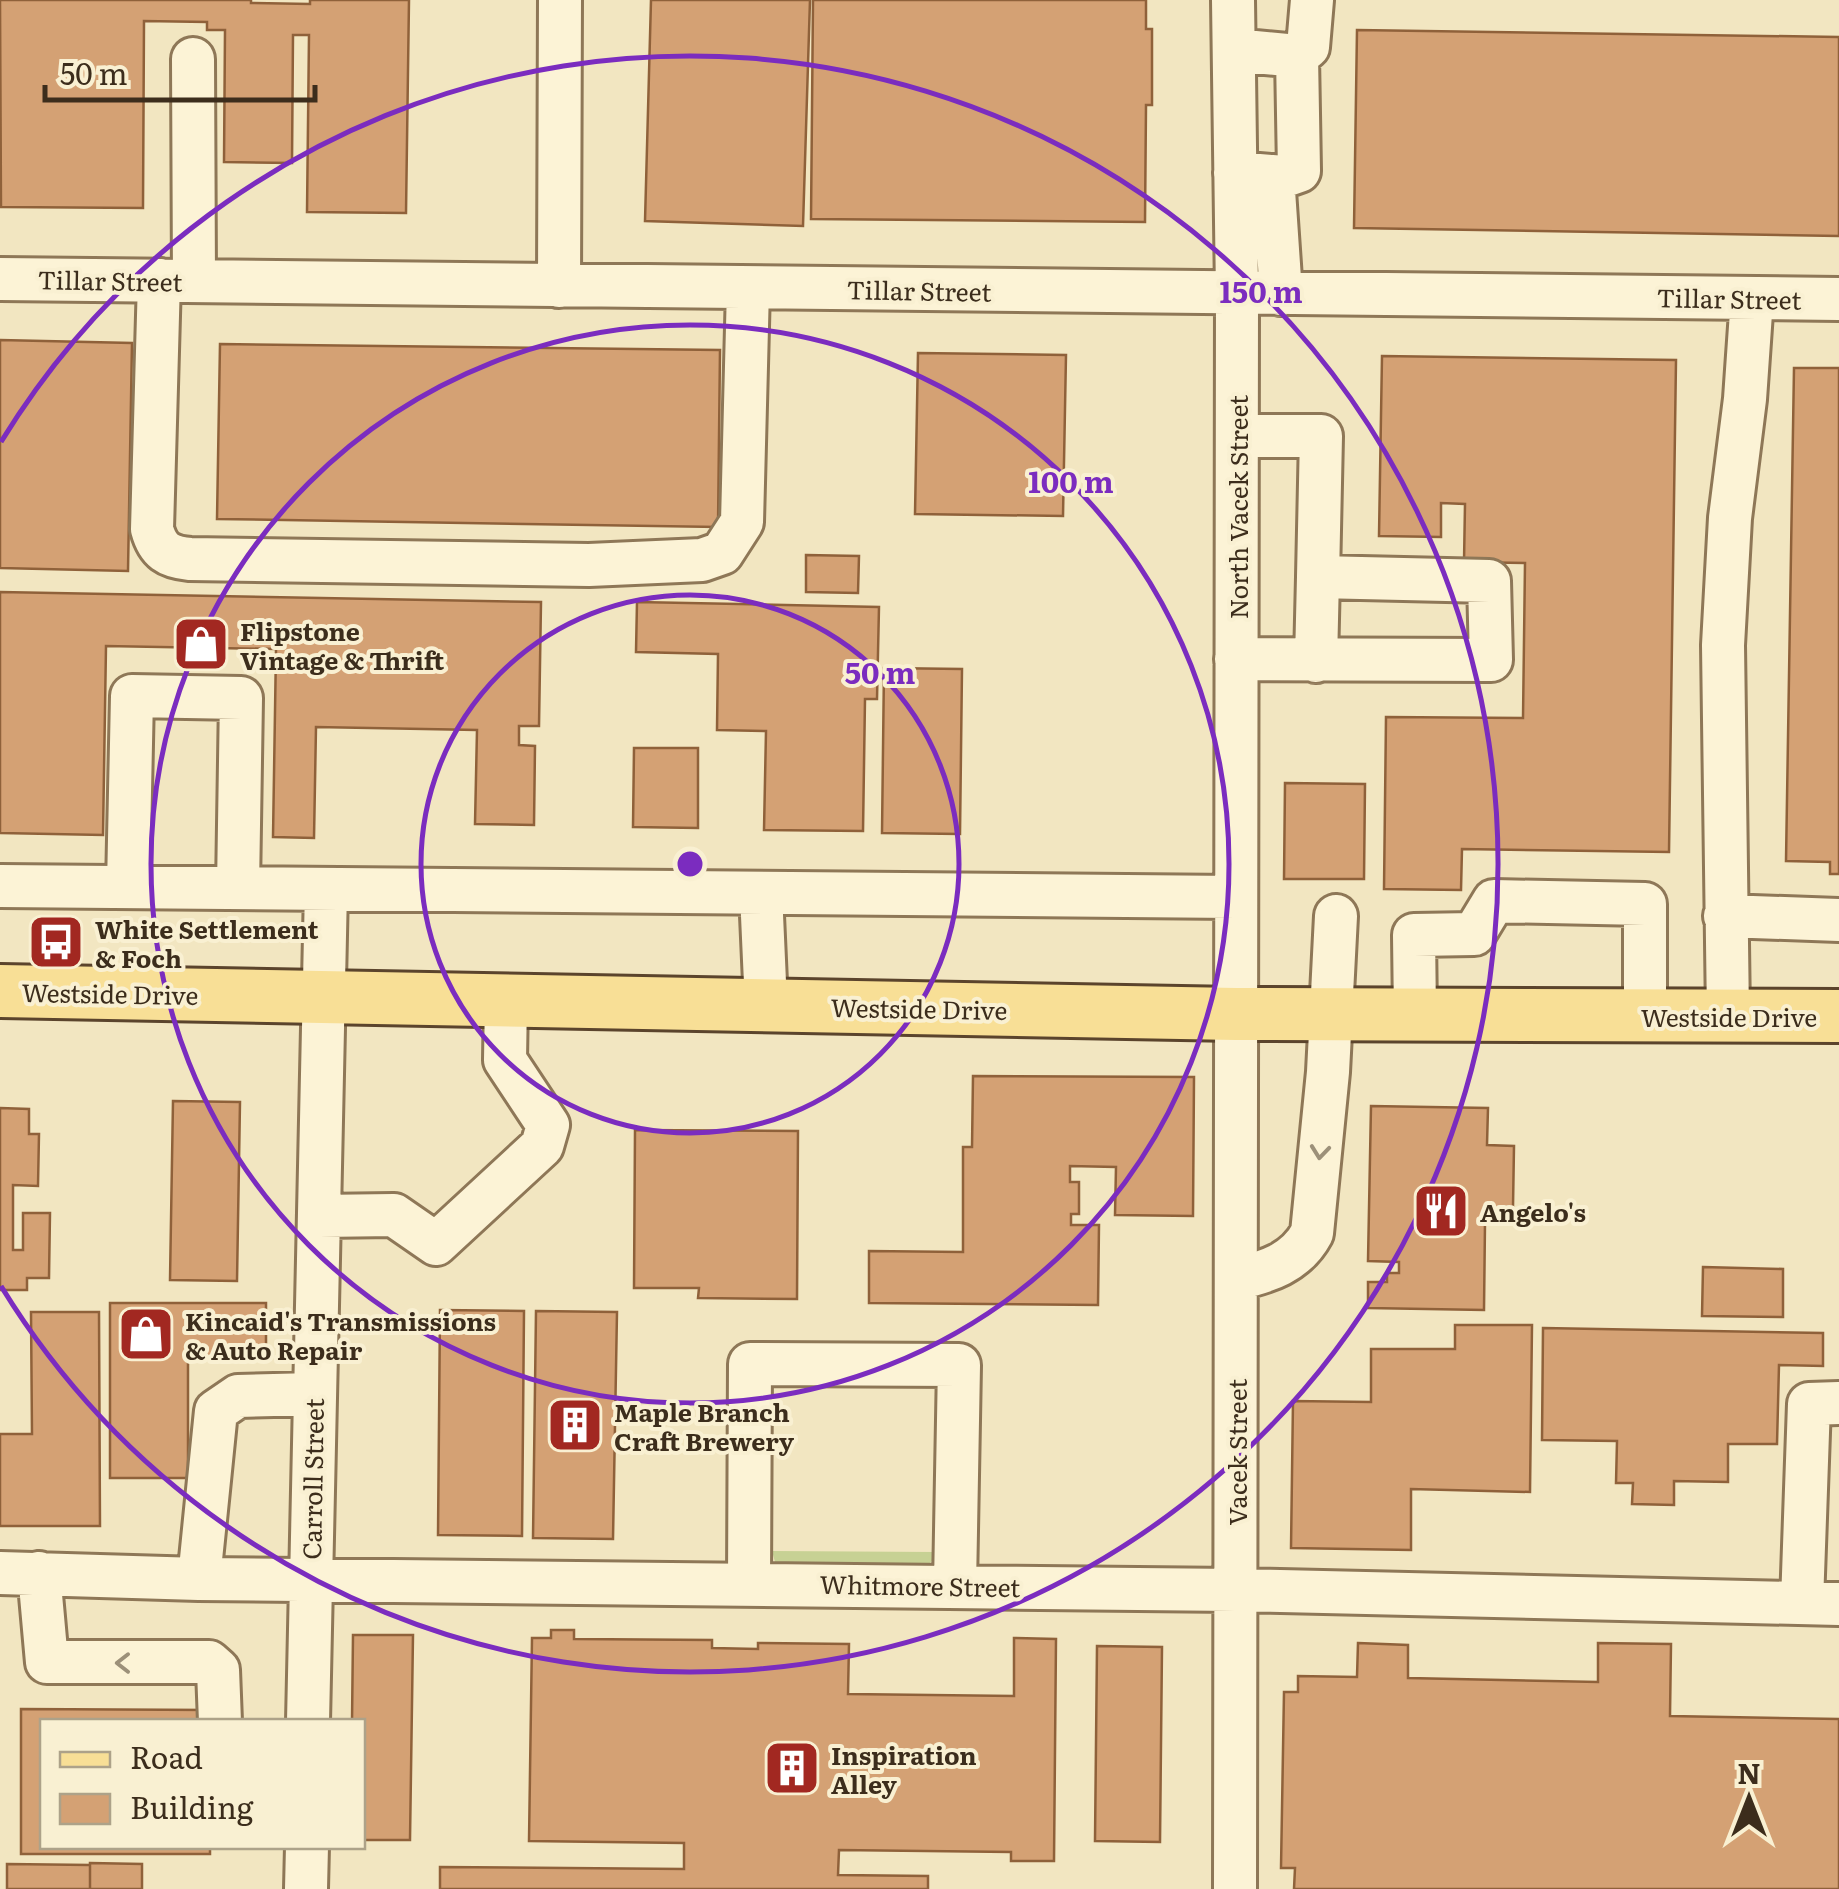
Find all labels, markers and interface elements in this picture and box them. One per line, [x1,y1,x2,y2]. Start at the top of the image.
scale bar [45,40,315,102]
text: 50 m [60,50,128,94]
street label: Tillar Street [37,260,183,300]
text: 150 m [1219,268,1303,312]
street label: Tillar Street [846,270,992,310]
street label: Tillar Street [1656,278,1802,318]
street label: North Vacek Street [1219,395,1256,619]
text: 100 m [1028,458,1114,502]
place label: Flipstone Vintage & Thrift [240,612,445,678]
shop icon: Flipstone Vintage & Thrift [171,614,231,674]
text: 50 m [845,649,915,693]
centre of rings [672,846,708,882]
place label: White Settlement & Foch [95,910,319,976]
bus stop icon: White Settlement & Foch [26,912,86,972]
street label: Westside Drive [21,973,199,1013]
street label: Westside Drive [830,988,1008,1028]
street label: Westside Drive [1641,998,1817,1035]
one-way arrow [1310,1145,1331,1161]
restaurant icon: Angelo's [1411,1181,1471,1241]
place label: Angelo's [1480,1193,1586,1230]
place label: Kincaid's Transmissions & Auto Repair [185,1302,496,1368]
shop icon: Kincaid's Transmissions & Auto Repair [116,1304,176,1364]
street label: Vacek Street [1218,1379,1255,1525]
place label: Maple Branch Craft Brewery [614,1393,795,1459]
building icon: Maple Branch Craft Brewery [545,1395,605,1455]
street label: Carroll Street [292,1398,332,1560]
street label: Whitmore Street [819,1565,1021,1605]
one-way arrow [115,1652,130,1674]
legend [40,1719,365,1849]
text: Road [130,1734,203,1778]
place label: Inspiration Alley [831,1736,977,1802]
building icon: Inspiration Alley [762,1738,822,1798]
north arrow [1699,1749,1799,1849]
text: N [1737,1751,1761,1793]
text: Building [130,1784,254,1828]

